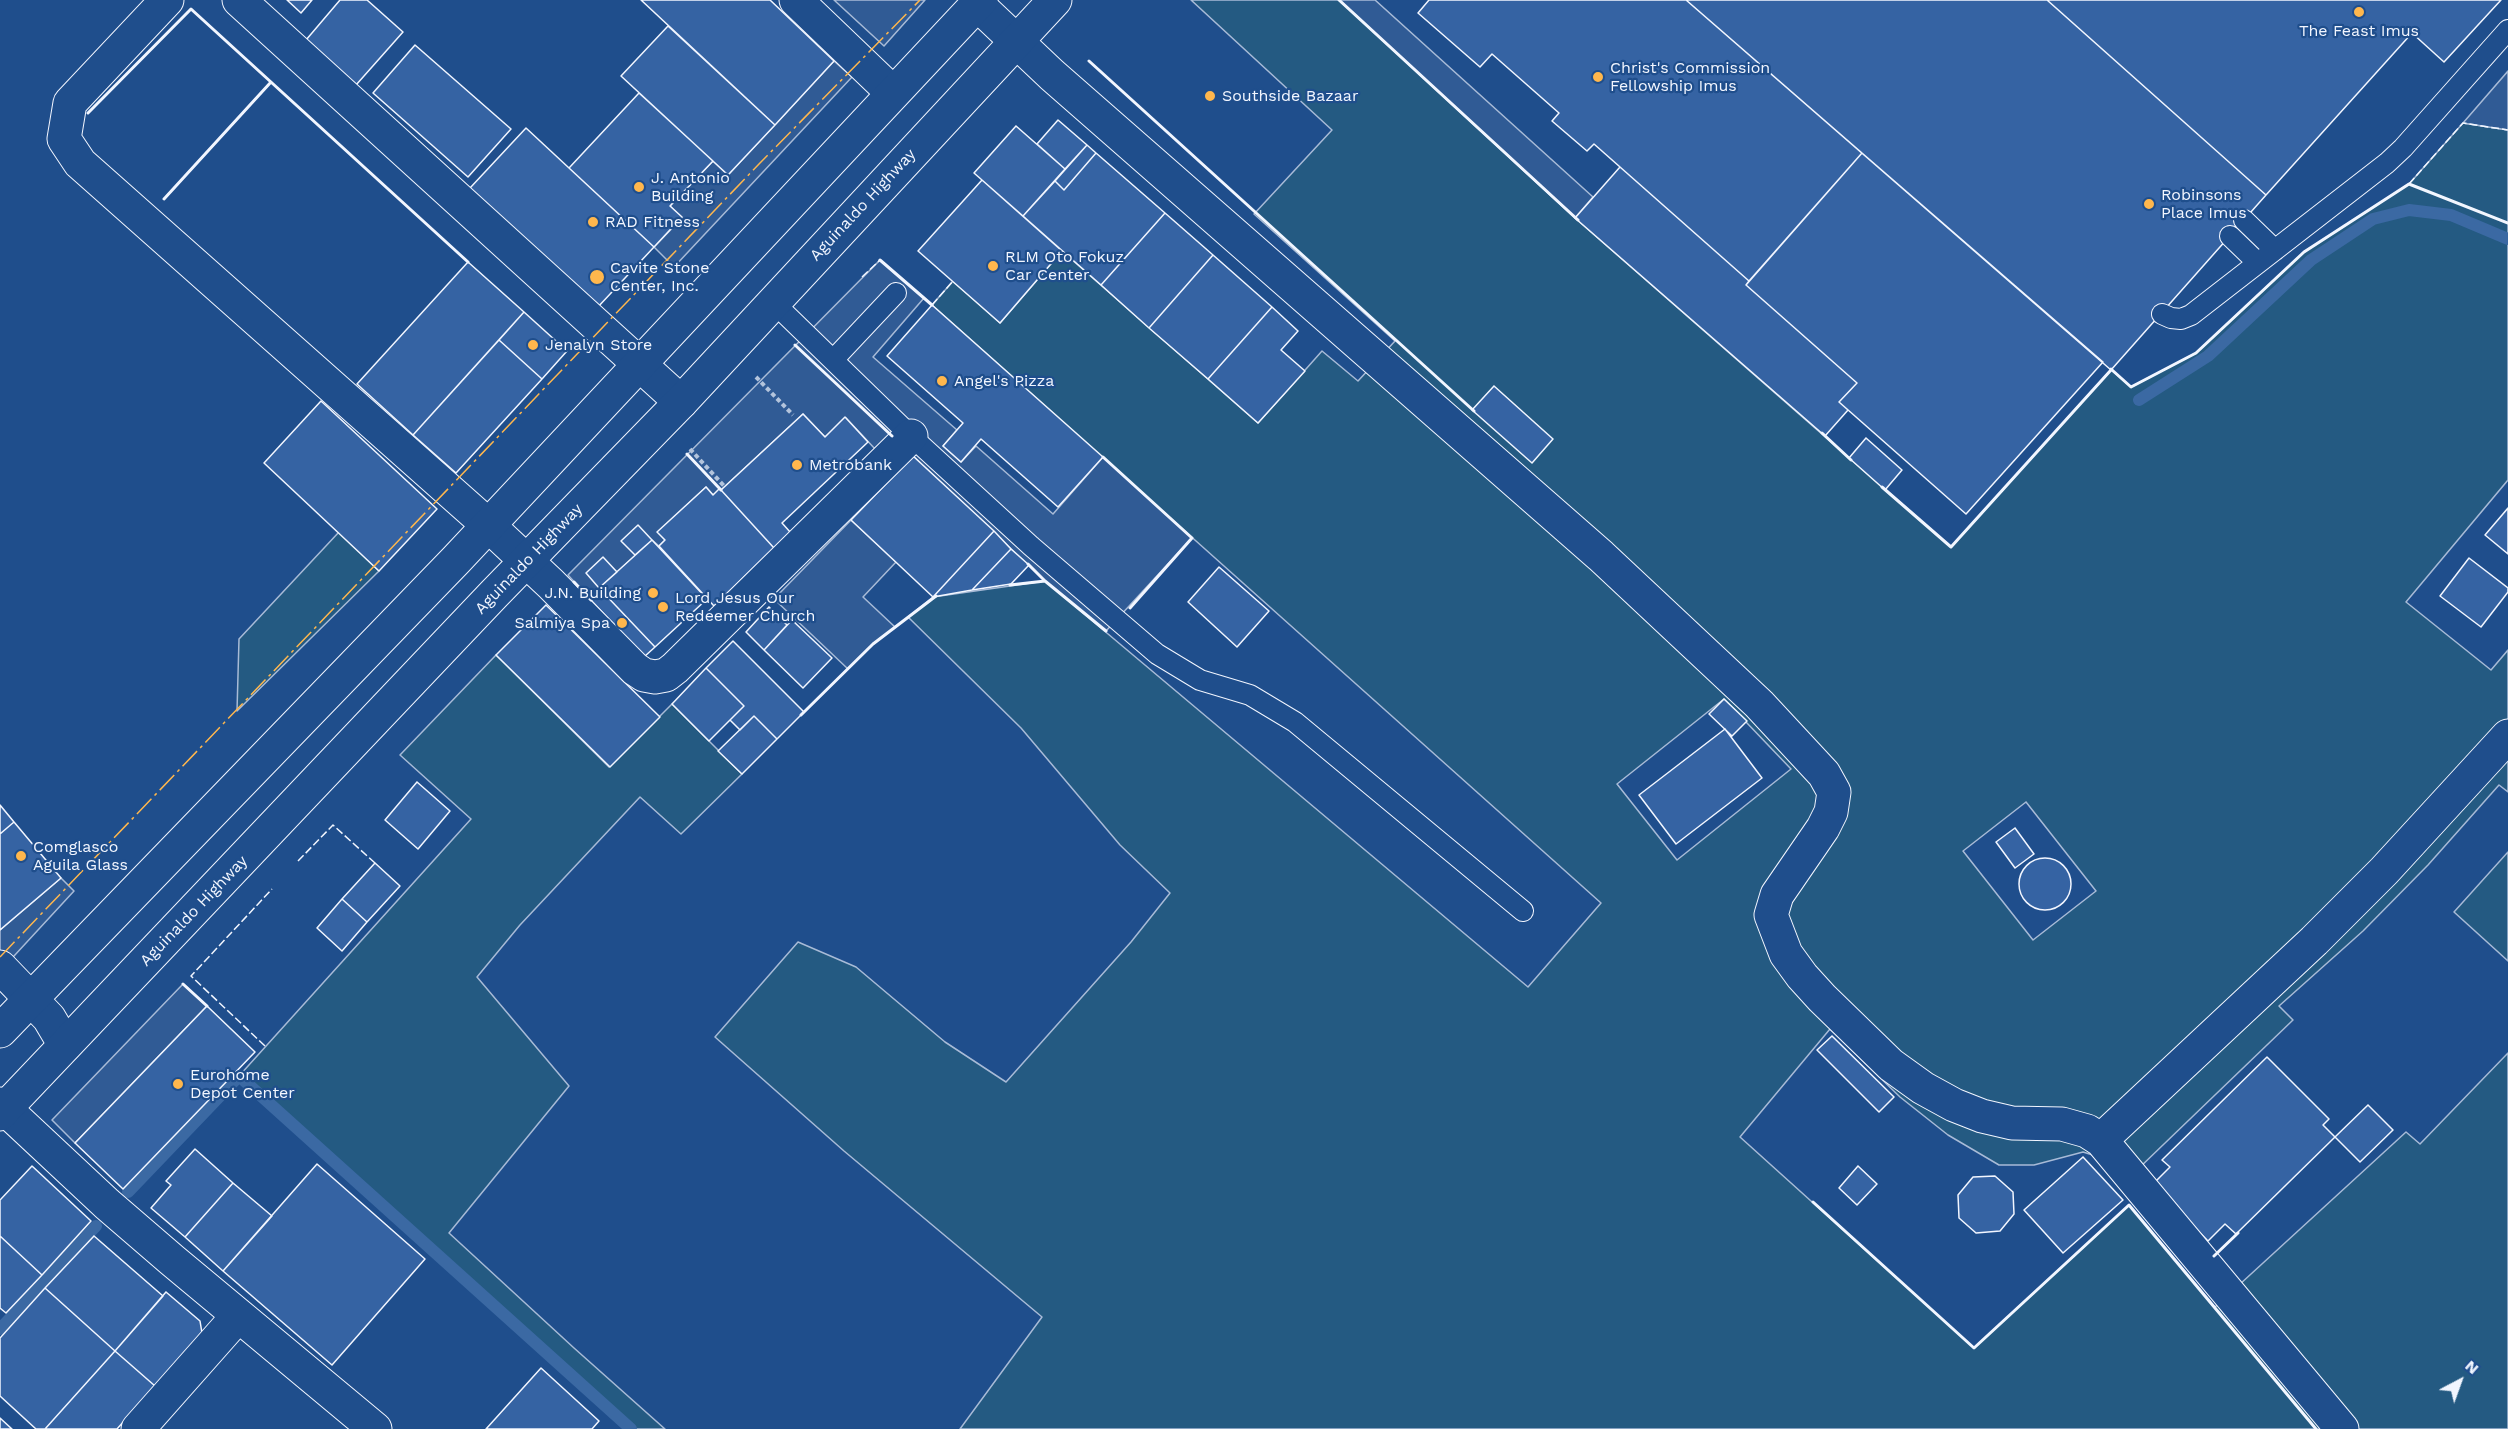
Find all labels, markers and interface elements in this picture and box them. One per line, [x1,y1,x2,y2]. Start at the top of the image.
marker: The Feast Imus [2352,5,2366,19]
place label: The Feast Imus [2299,21,2419,41]
place label: Christ's Commission Fellowship Imus [1610,58,1770,96]
marker: Christ's Commission Fellowship Imus [1591,70,1605,84]
place label: Southside Bazaar [1222,86,1358,106]
marker: Southside Bazaar [1203,89,1217,103]
street label: Aguinaldo Highway [806,145,920,265]
place label: J. Antonio Building [651,168,730,206]
marker: J. Antonio Building [632,180,646,194]
place label: Robinsons Place Imus [2161,185,2247,223]
marker: Robinsons Place Imus [2142,197,2156,211]
place label: RAD Fitness [605,212,700,232]
marker: RAD Fitness [586,215,600,229]
place label: RLM Oto Fokuz Car Center [1005,247,1124,285]
place label: Cavite Stone Center, Inc. [610,258,709,296]
marker: RLM Oto Fokuz Car Center [986,259,1000,273]
marker: Cavite Stone Center, Inc. [588,268,606,286]
place label: Jenalyn Store [545,335,652,355]
marker: Jenalyn Store [526,338,540,352]
place label: Angel's Pizza [954,371,1054,391]
marker: Angel's Pizza [935,374,949,388]
place label: Metrobank [809,455,892,475]
marker: Metrobank [790,458,804,472]
street label: Aguinaldo Highway [471,500,587,618]
place label: J.N. Building [544,583,641,603]
marker: J.N. Building [646,586,660,600]
place label: Lord Jesus Our Redeemer Church [675,588,815,626]
marker: Lord Jesus Our Redeemer Church [656,600,670,614]
place label: Salmiya Spa [515,613,610,633]
marker: Salmiya Spa [615,616,629,630]
place label: Comglasco Aguila Glass [33,837,128,875]
marker: Comglasco Aguila Glass [14,849,28,863]
street label: Aguinaldo Highway [136,852,252,970]
place label: Eurohome Depot Center [190,1065,295,1103]
marker: Eurohome Depot Center [171,1077,185,1091]
north arrow [2430,1351,2490,1411]
text: N [2461,1356,2483,1378]

